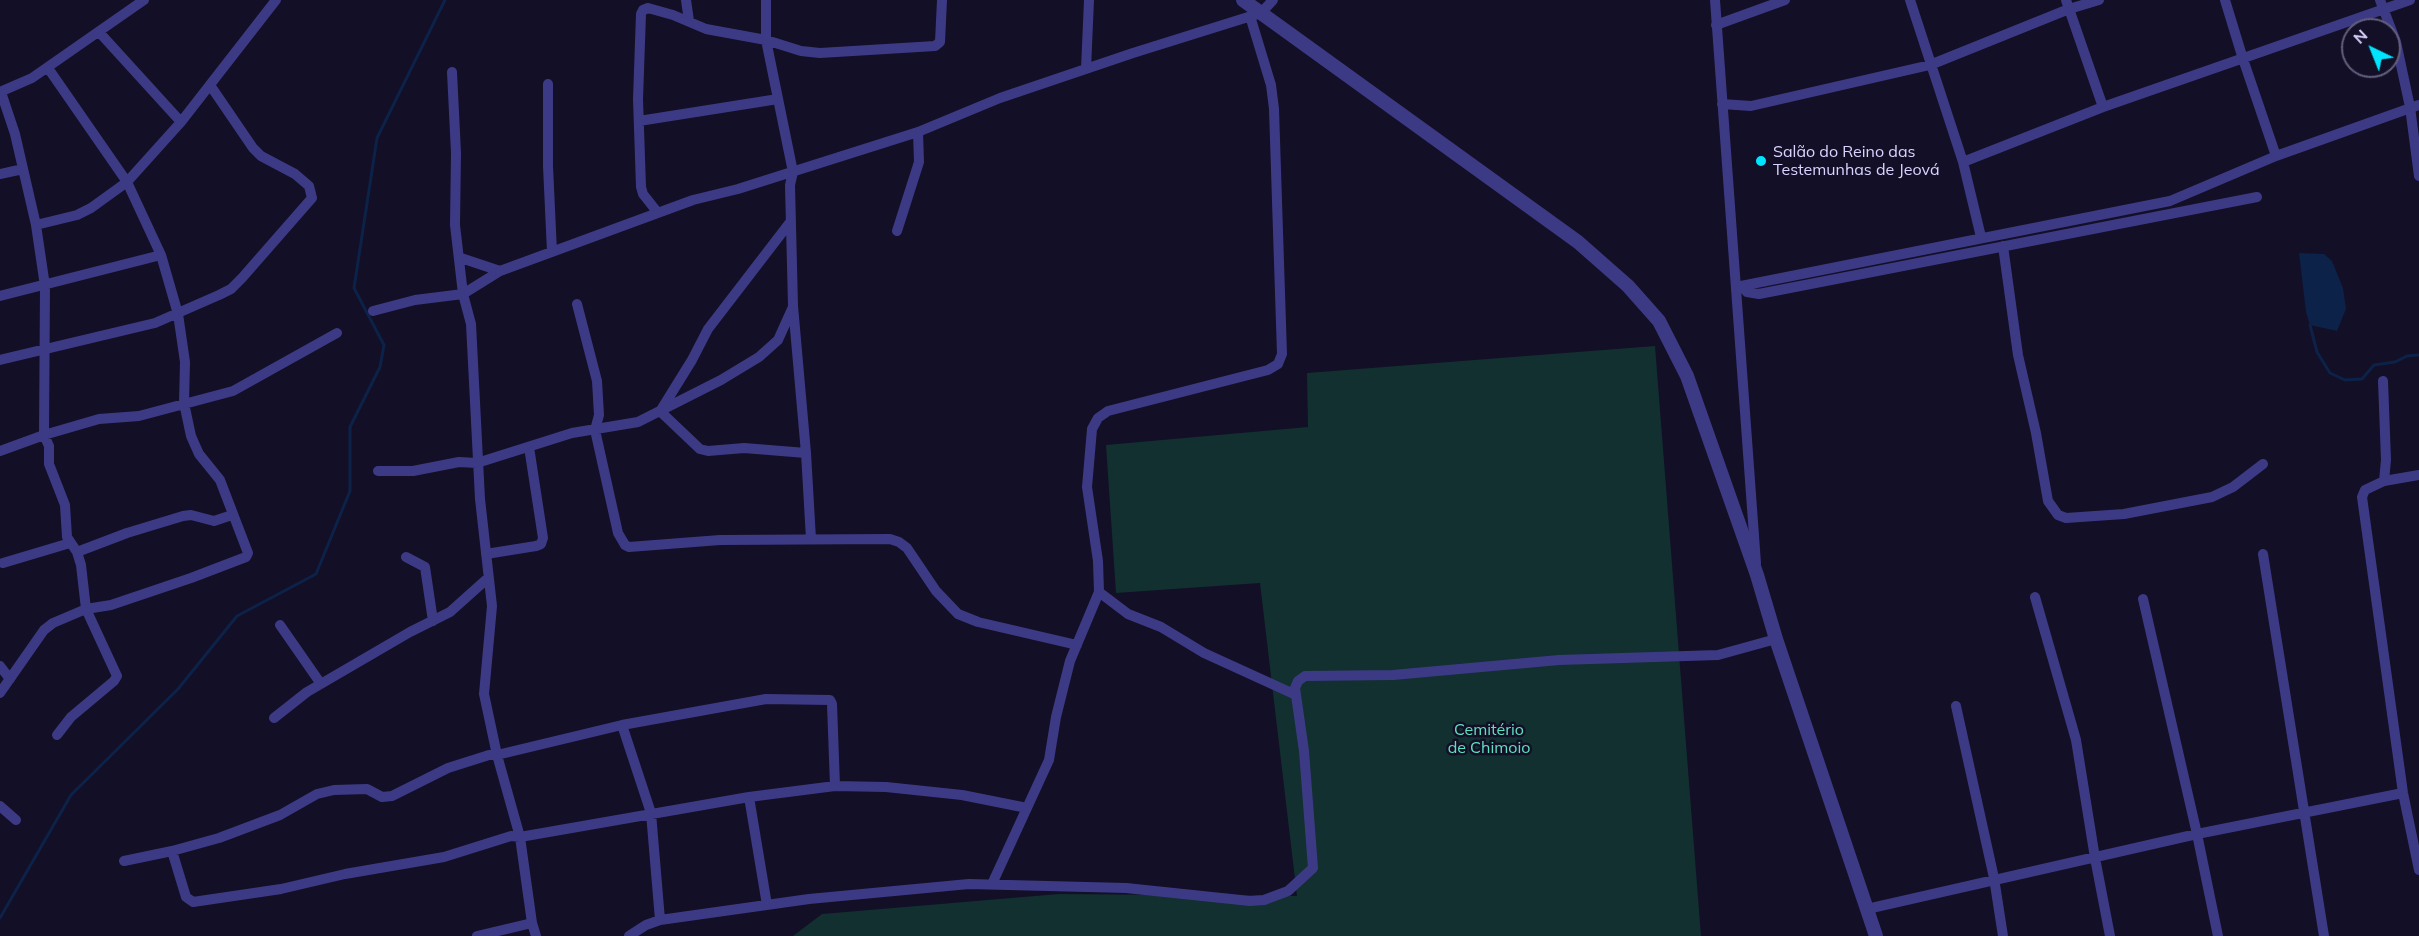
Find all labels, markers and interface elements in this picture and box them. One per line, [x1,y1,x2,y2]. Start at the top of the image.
north arrow [2341,18,2401,78]
text: N [2349,25,2371,48]
place label: Salão do Reino das Testemunhas de Jeová [1773,142,1940,180]
marker: Salão do Reino das Testemunhas de Jeová [1754,154,1768,168]
park label: Cemitério de Chimoio [1448,720,1530,758]

